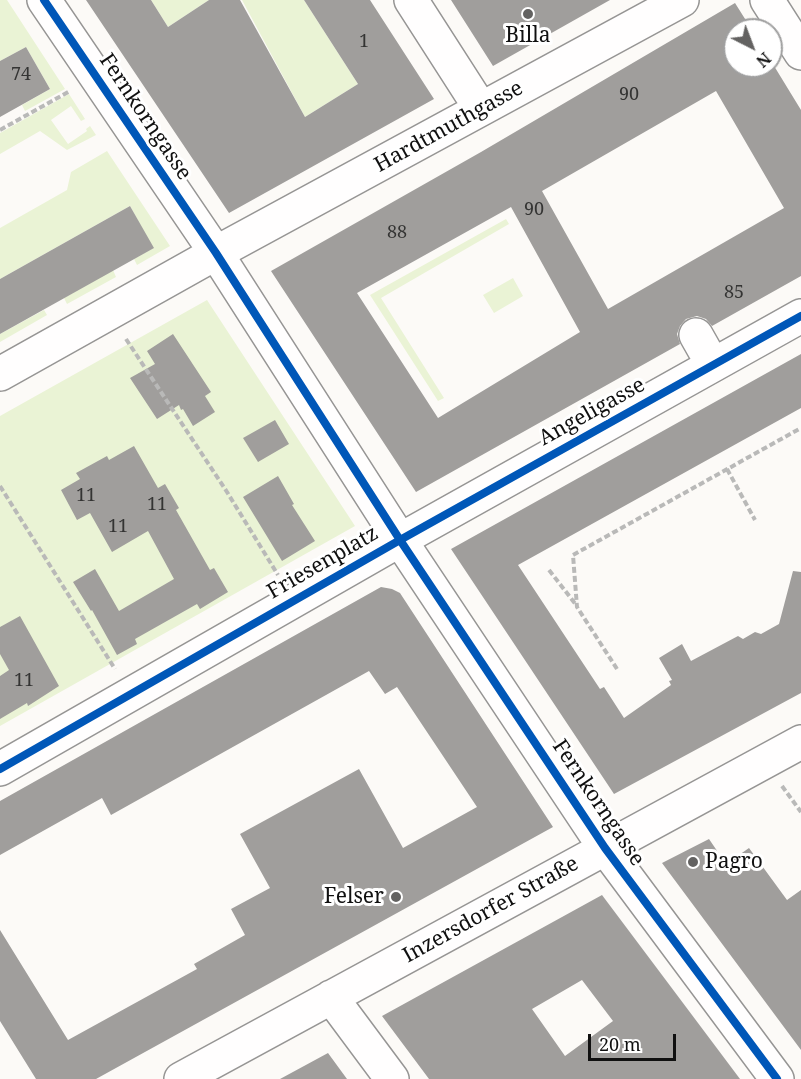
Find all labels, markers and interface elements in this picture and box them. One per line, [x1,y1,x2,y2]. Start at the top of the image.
marker: Billa [521,7,535,21]
north arrow [723,18,783,78]
place label: Billa [505,23,551,49]
house number: 1 [359,31,369,53]
text: N [752,47,776,72]
street label: Fernkorngasse [93,49,197,185]
house number: 74 [11,64,31,86]
street label: Hardtmuthgasse [370,76,528,178]
house number: 90 [619,84,639,106]
house number: 90 [524,199,544,221]
house number: 88 [387,222,407,244]
house number: 85 [724,282,744,304]
street label: Angeligasse [535,373,649,451]
house number: 11 [76,485,96,507]
house number: 11 [147,494,167,516]
house number: 11 [108,516,128,538]
street label: Friesenplatz [263,521,383,605]
house number: 11 [14,670,34,692]
street label: Fernkorngasse [546,735,650,871]
place label: Pagro [705,849,763,875]
street label: Inzersdorfer Straße [399,851,583,969]
marker: Pagro [686,855,700,869]
place label: Felser [324,884,384,910]
marker: Felser [389,890,403,904]
scale bar [591,1022,680,1060]
text: 20 m [599,1032,641,1056]

